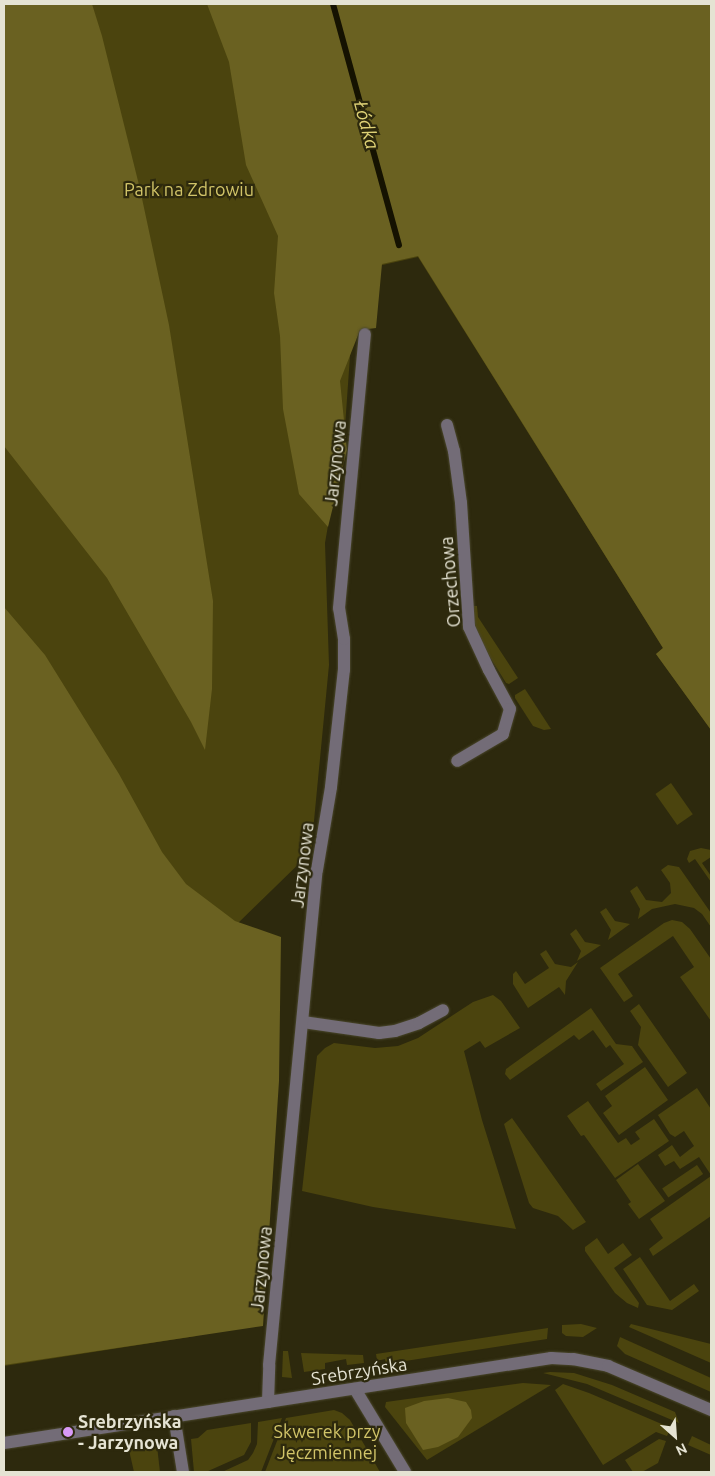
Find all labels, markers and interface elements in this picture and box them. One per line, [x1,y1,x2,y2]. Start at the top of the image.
water label: Łódka [349,98,383,152]
park label: Park na Zdrowiu [124,178,254,200]
street label: Jarzynowa [320,419,350,507]
street label: Orzechowa [435,536,465,628]
street label: Jarzynowa [286,821,318,909]
street label: Jarzynowa [246,1225,276,1313]
street label: Srebrzyńska [309,1353,409,1389]
place label: Srebrzyńska - Jarzynowa [78,1411,182,1454]
north arrow [650,1411,700,1461]
park label: Skwerek przy Jęczmiennej [274,1421,380,1464]
marker: Srebrzyńska - Jarzynowa [62,1426,74,1438]
text: N [673,1440,690,1459]

